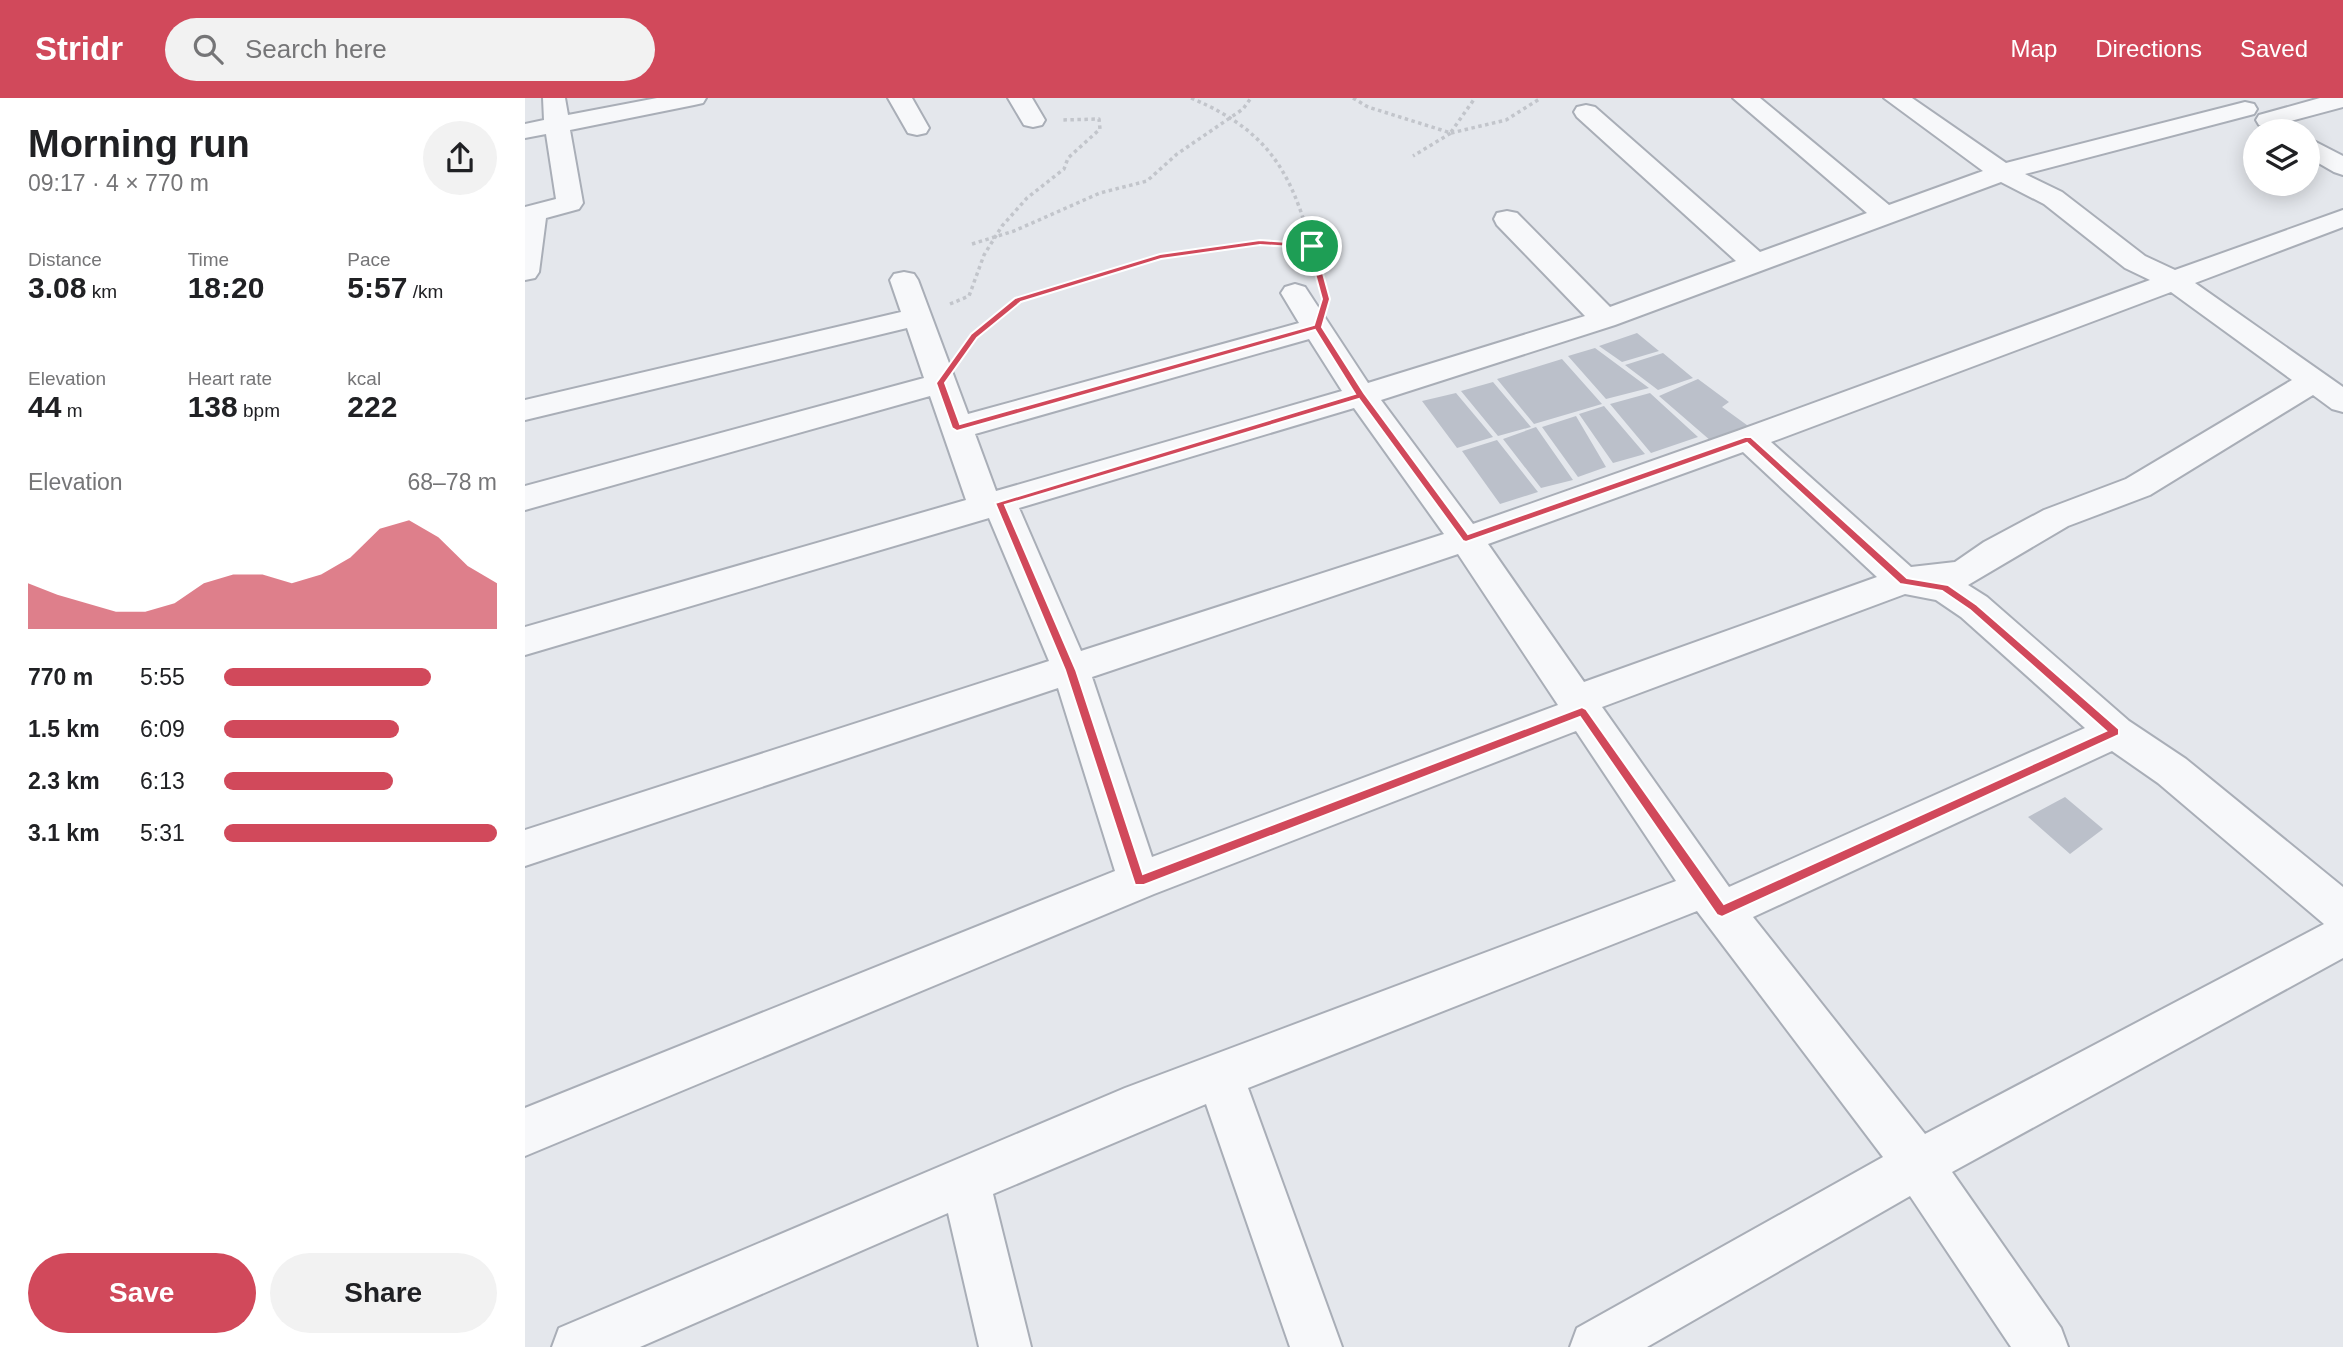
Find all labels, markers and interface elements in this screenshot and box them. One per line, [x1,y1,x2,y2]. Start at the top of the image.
search box [165,18,655,81]
text: Stridr [35,30,123,67]
icon: search [189,30,227,68]
text: Search here [245,34,387,64]
text: Map [2011,35,2057,62]
text: Directions [2095,35,2202,62]
text: Saved [2240,35,2308,62]
map controls [2243,119,2320,196]
button: layers [2243,119,2320,196]
button: share [423,121,497,195]
text: Morning run [28,123,250,165]
text: 09:17 · 4 × 770 m [28,170,209,196]
pin [1282,216,1342,276]
icon: arrive [1293,227,1331,265]
text: Distance [28,249,102,270]
text: Time [188,249,229,270]
text: Pace [347,249,391,270]
text: 3.08 [28,271,86,304]
text: 18:20 [188,271,264,304]
text: 5:57 [347,271,407,304]
text: km [86,281,117,302]
text: /km [407,281,443,302]
text: Elevation [28,368,106,389]
text: Heart rate [188,368,272,389]
text: kcal [347,368,381,389]
text: 44 [28,390,61,423]
text: 138 [188,390,238,423]
text: 222 [347,390,397,423]
text: m [61,400,82,421]
text: bpm [238,400,280,421]
text: Elevation [28,469,123,495]
text: 68–78 m [407,469,497,495]
text: 770 m [28,664,93,690]
text: 5:55 [140,664,185,690]
text: 1.5 km [28,716,100,742]
text: 6:09 [140,716,185,742]
text: 2.3 km [28,768,100,794]
text: 6:13 [140,768,185,794]
text: 3.1 km [28,820,100,846]
text: 5:31 [140,820,185,846]
button: Save [28,1253,256,1333]
button: Share [270,1253,497,1333]

